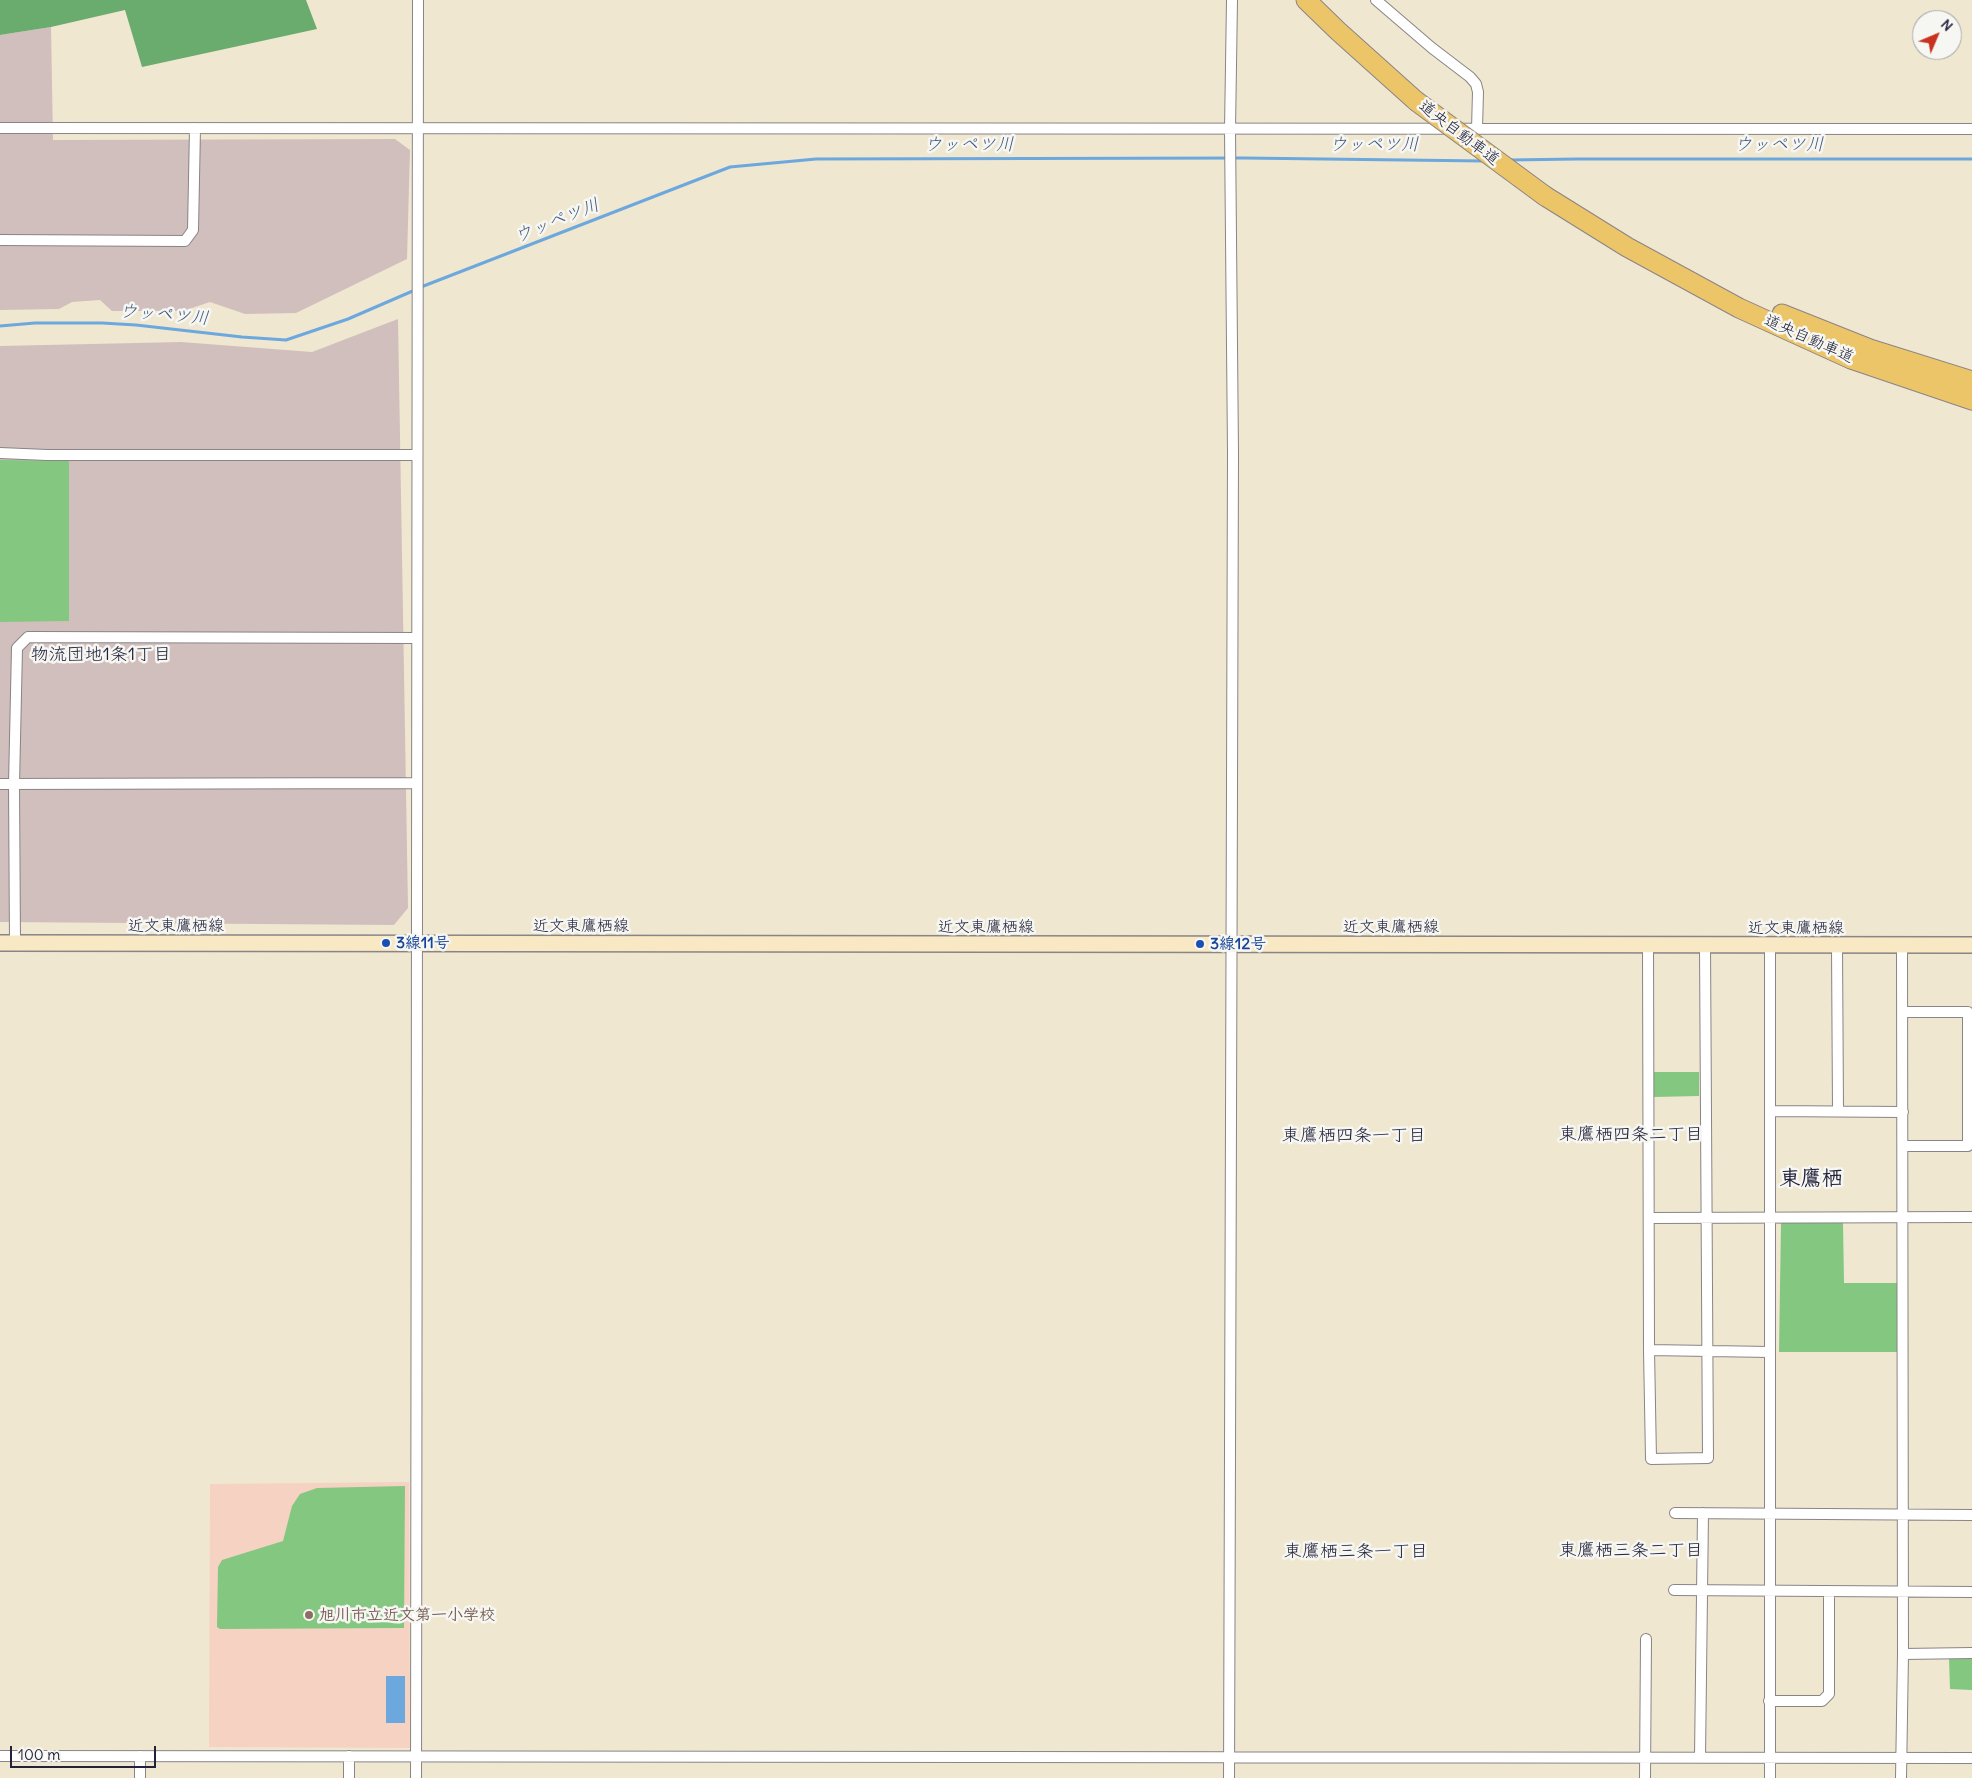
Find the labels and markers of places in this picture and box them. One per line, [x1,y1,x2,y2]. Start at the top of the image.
place label: 3線11号 [396,933,450,953]
place label: 3線12号 [1210,934,1266,954]
marker: 3線11号 [380,937,392,949]
marker: 3線12号 [1194,938,1206,950]
place label: 旭川市立近文第一小学校 [319,1605,495,1625]
marker: 旭川市立近文第一小学校 [303,1609,315,1621]

